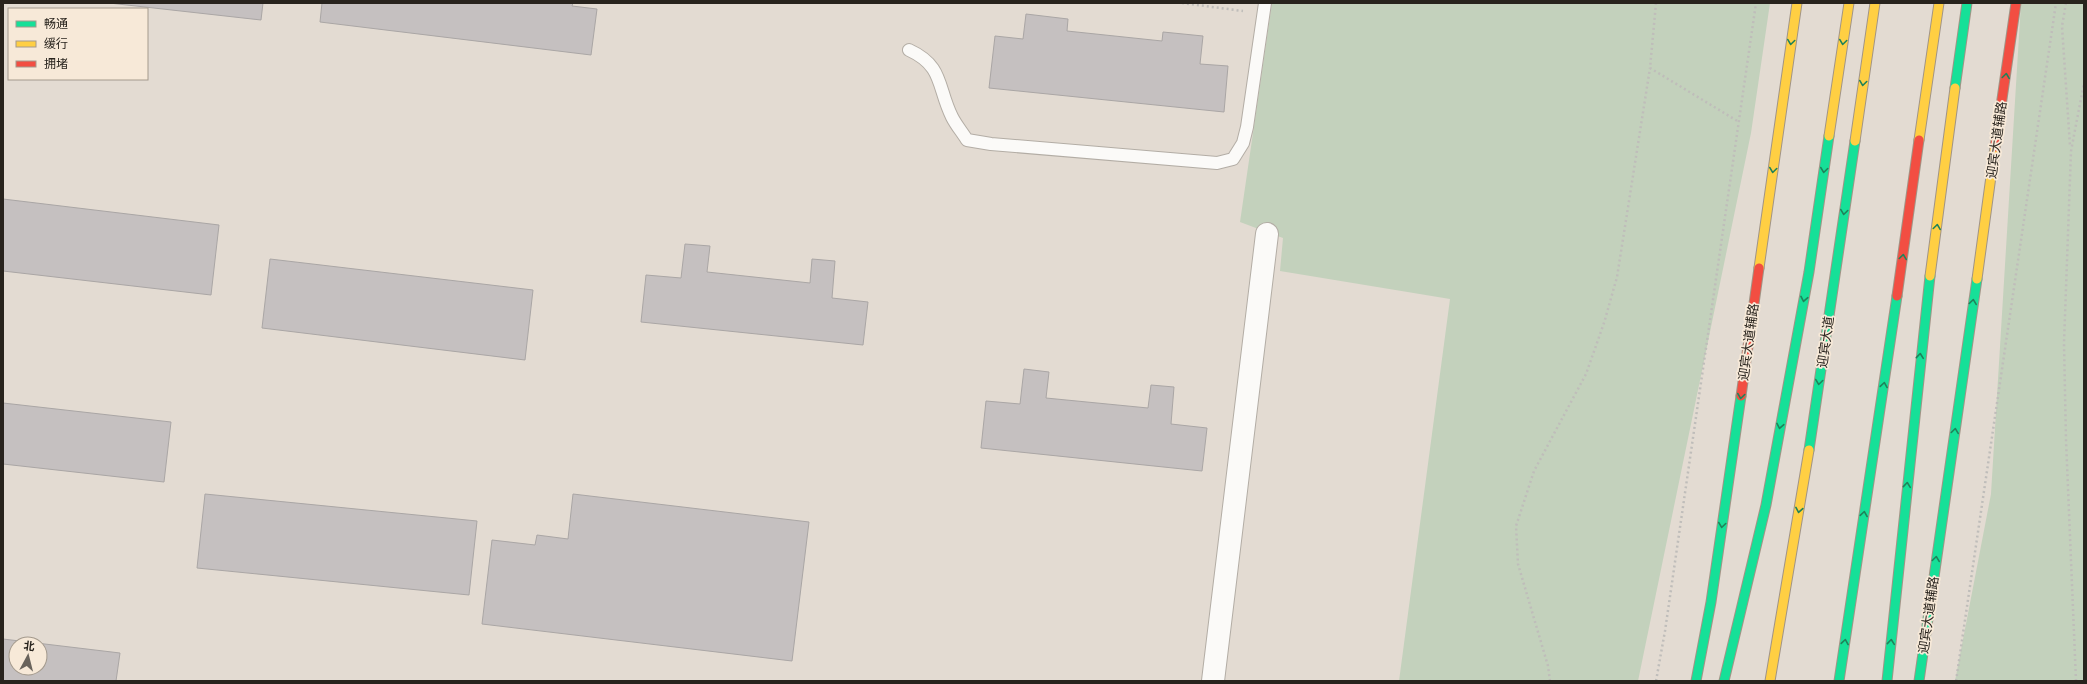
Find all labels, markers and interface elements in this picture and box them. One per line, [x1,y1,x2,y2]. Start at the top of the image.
legend [8,8,148,80]
text: 畅通 [44,16,68,31]
text: 缓行 [44,36,68,51]
one-way arrow [1787,39,1796,45]
one-way arrow [1839,39,1848,45]
text: 拥堵 [44,56,68,71]
one-way arrow [2001,73,2010,79]
one-way arrow [1859,80,1868,86]
street label: 迎宾大道辅路 [1983,100,2009,180]
one-way arrow [1769,167,1778,173]
one-way arrow [1820,167,1829,173]
one-way arrow [1840,209,1849,215]
one-way arrow [1932,224,1941,230]
one-way arrow [1898,254,1907,260]
one-way arrow [1800,296,1809,302]
one-way arrow [1968,299,1977,305]
street label: 迎宾大道辅路 [1735,302,1761,382]
street label: 迎宾大道 [1813,315,1837,369]
one-way arrow [1916,353,1925,359]
one-way arrow [1815,379,1824,385]
one-way arrow [1879,382,1888,389]
one-way arrow [1737,393,1746,399]
one-way arrow [1776,423,1785,430]
one-way arrow [1950,427,1959,434]
one-way arrow [1902,482,1911,488]
one-way arrow [1795,507,1804,513]
one-way arrow [1859,511,1868,517]
one-way arrow [1718,522,1727,528]
one-way arrow [1931,556,1940,562]
street label: 迎宾大道辅路 [1915,575,1941,655]
north arrow [8,636,48,676]
text: 北 [23,638,36,654]
one-way arrow [1840,639,1848,646]
one-way arrow [1886,639,1895,645]

